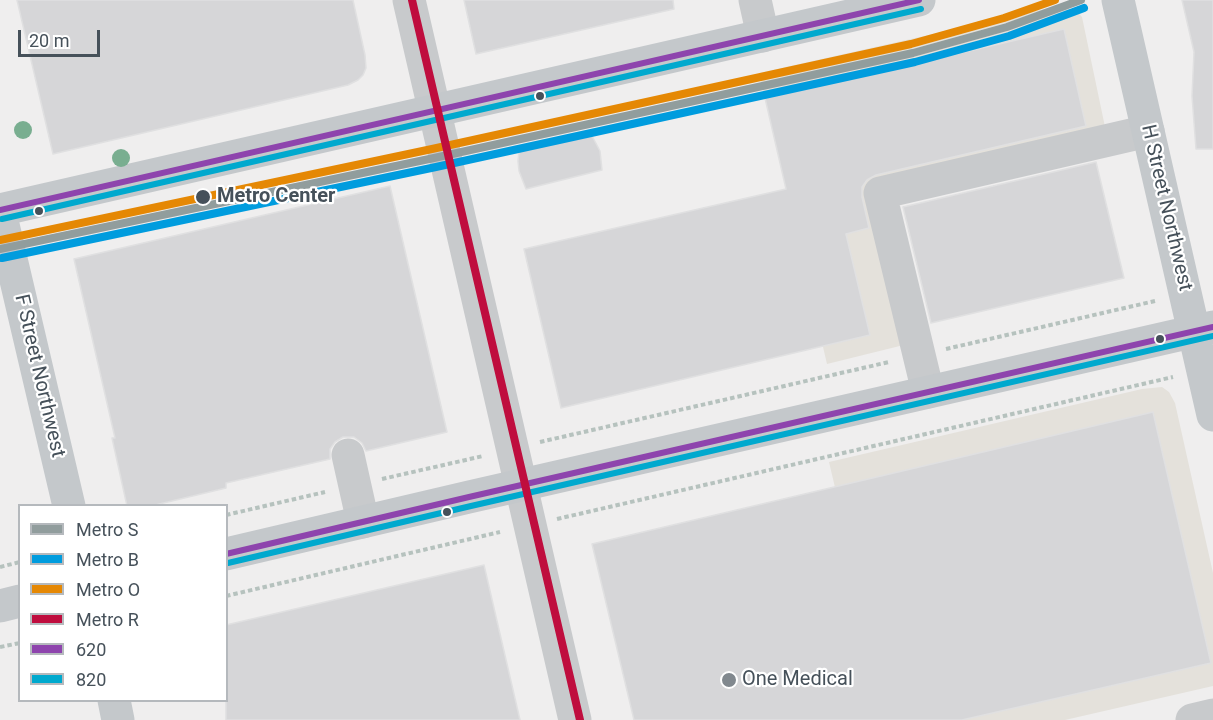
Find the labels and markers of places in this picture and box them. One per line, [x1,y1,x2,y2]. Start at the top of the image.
unlabelled marker [534,90,546,102]
place label: Metro Center [217,185,335,209]
marker: Metro Center [194,188,212,206]
unlabelled marker [33,205,45,217]
unlabelled marker [1154,333,1166,345]
unlabelled marker [441,506,453,518]
place label: One Medical [742,668,853,692]
marker: One Medical [720,671,738,689]

